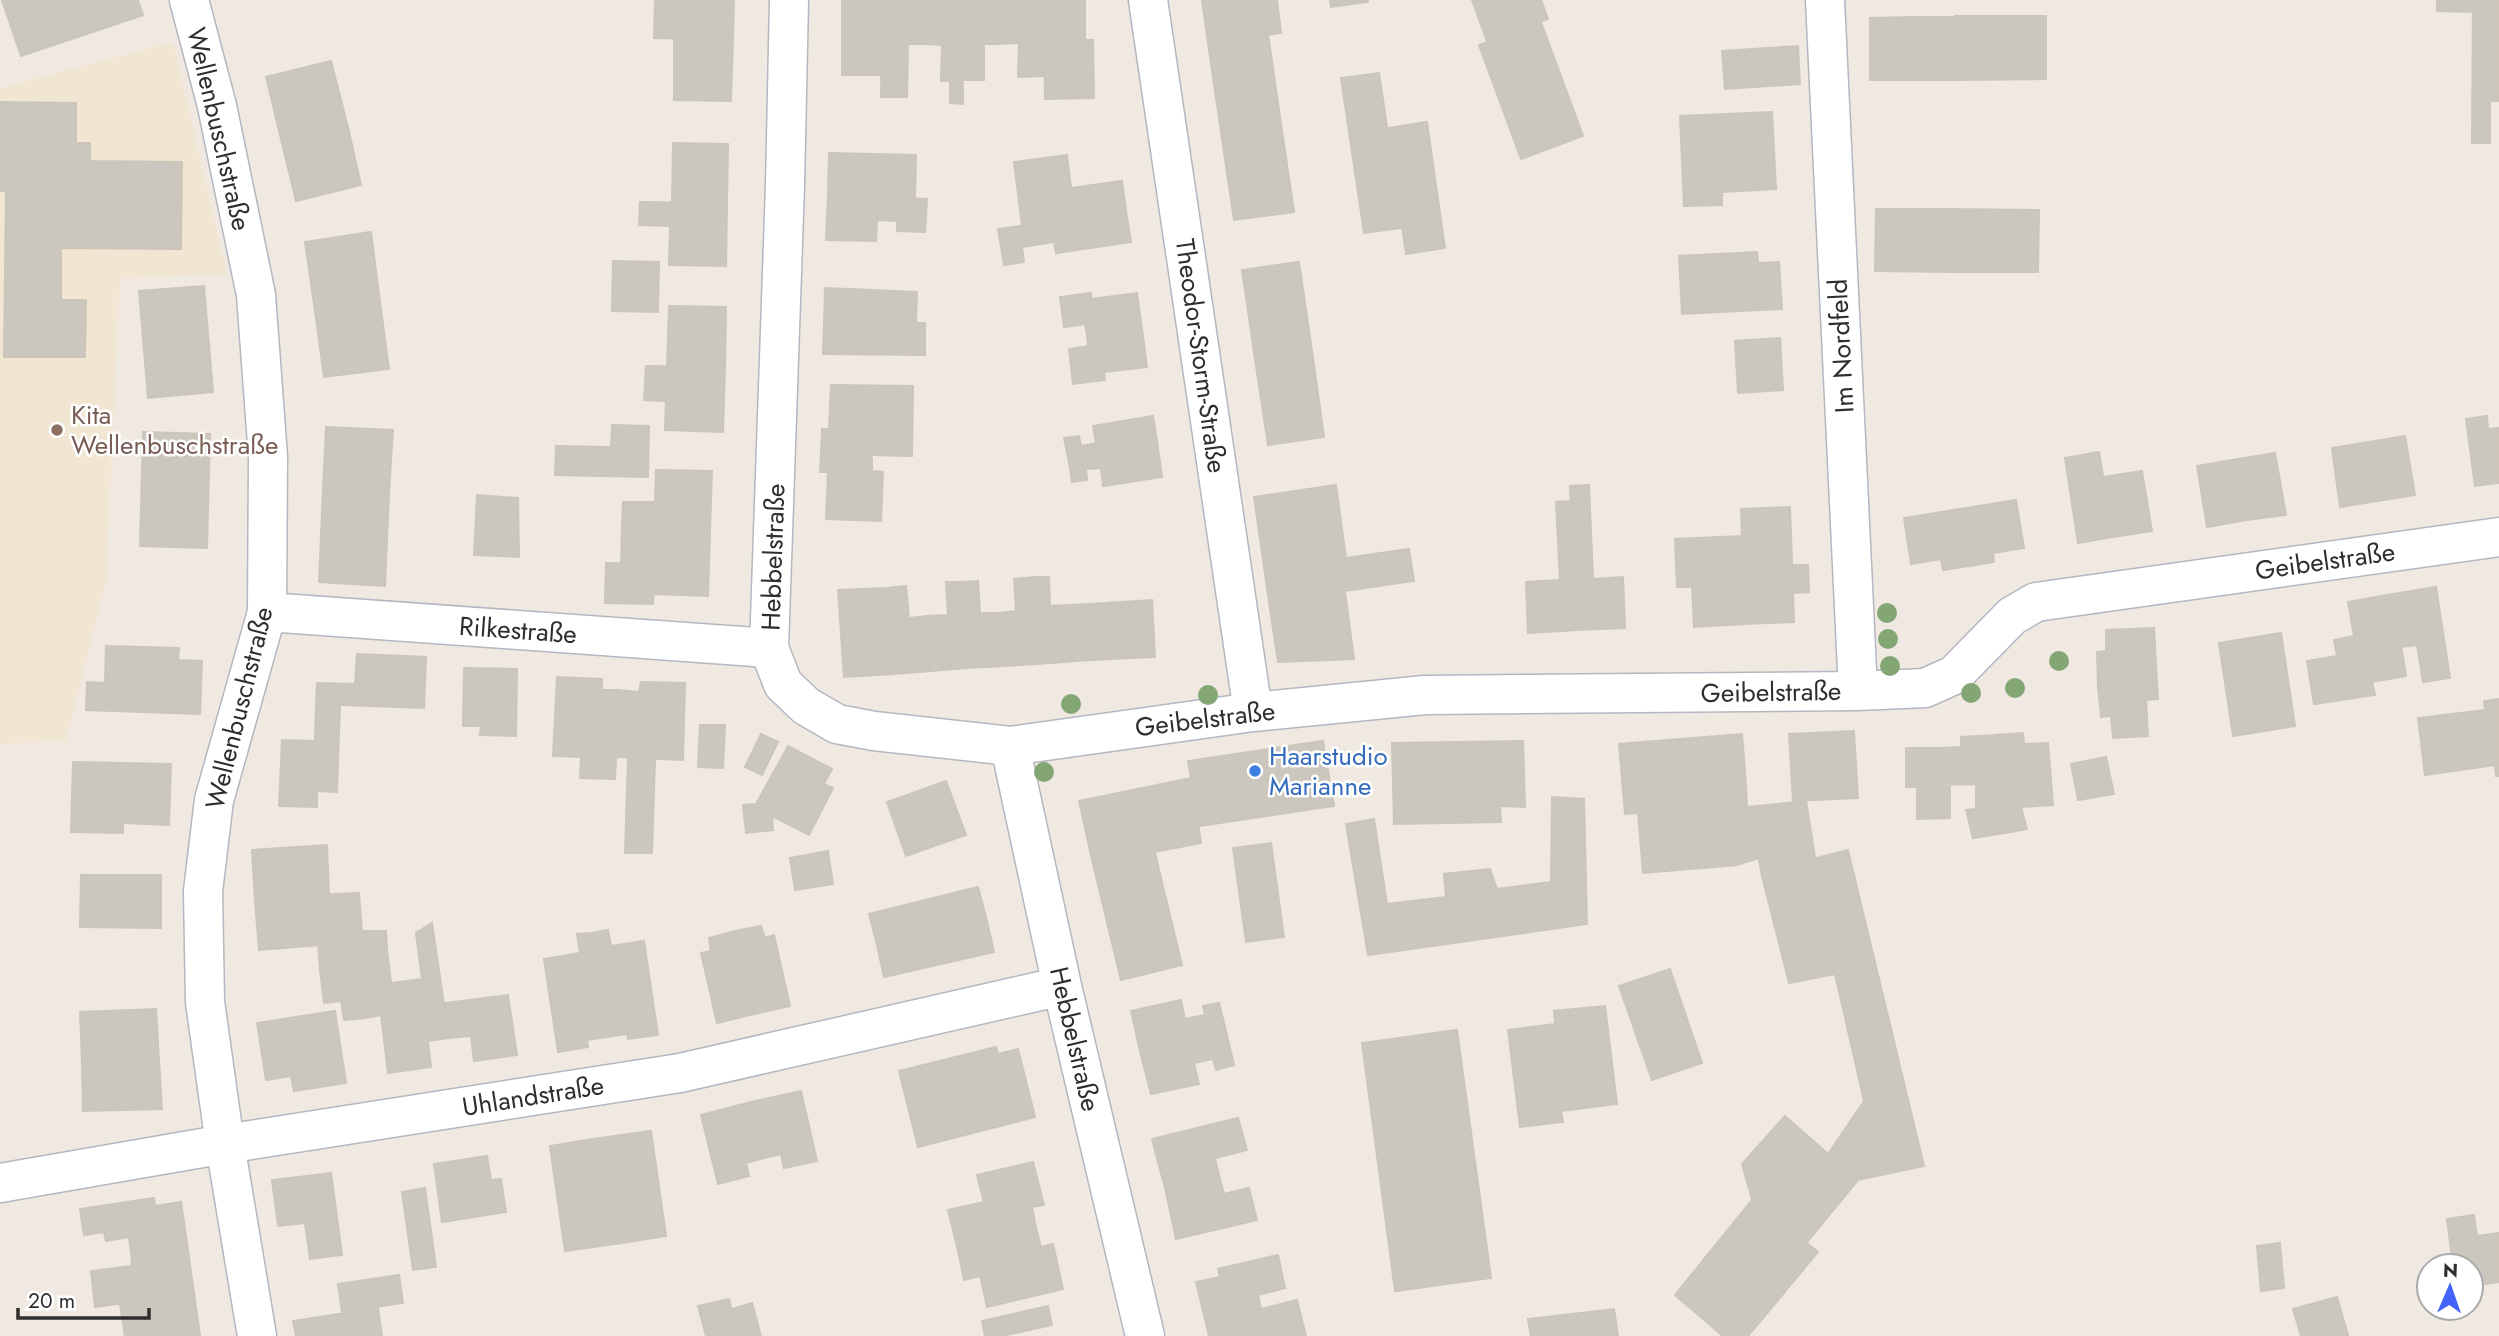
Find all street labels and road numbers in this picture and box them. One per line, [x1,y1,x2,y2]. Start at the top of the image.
street label: Wellenbuschstraße [177,24,261,234]
street label: Theodor-Storm-Straße [1166,236,1236,476]
street label: Im Nordfeld [1819,278,1863,414]
street label: Hebbelstraße [751,483,795,631]
street label: Geibelstraße [2253,532,2397,590]
street label: Wellenbuschstraße [195,603,283,813]
street label: Rilkestraße [458,607,578,653]
street label: Geibelstraße [1700,672,1842,712]
street label: Geibelstraße [1133,692,1277,746]
street label: Hebbelstraße [1040,963,1110,1115]
street label: Uhlandstraße [459,1066,607,1126]

